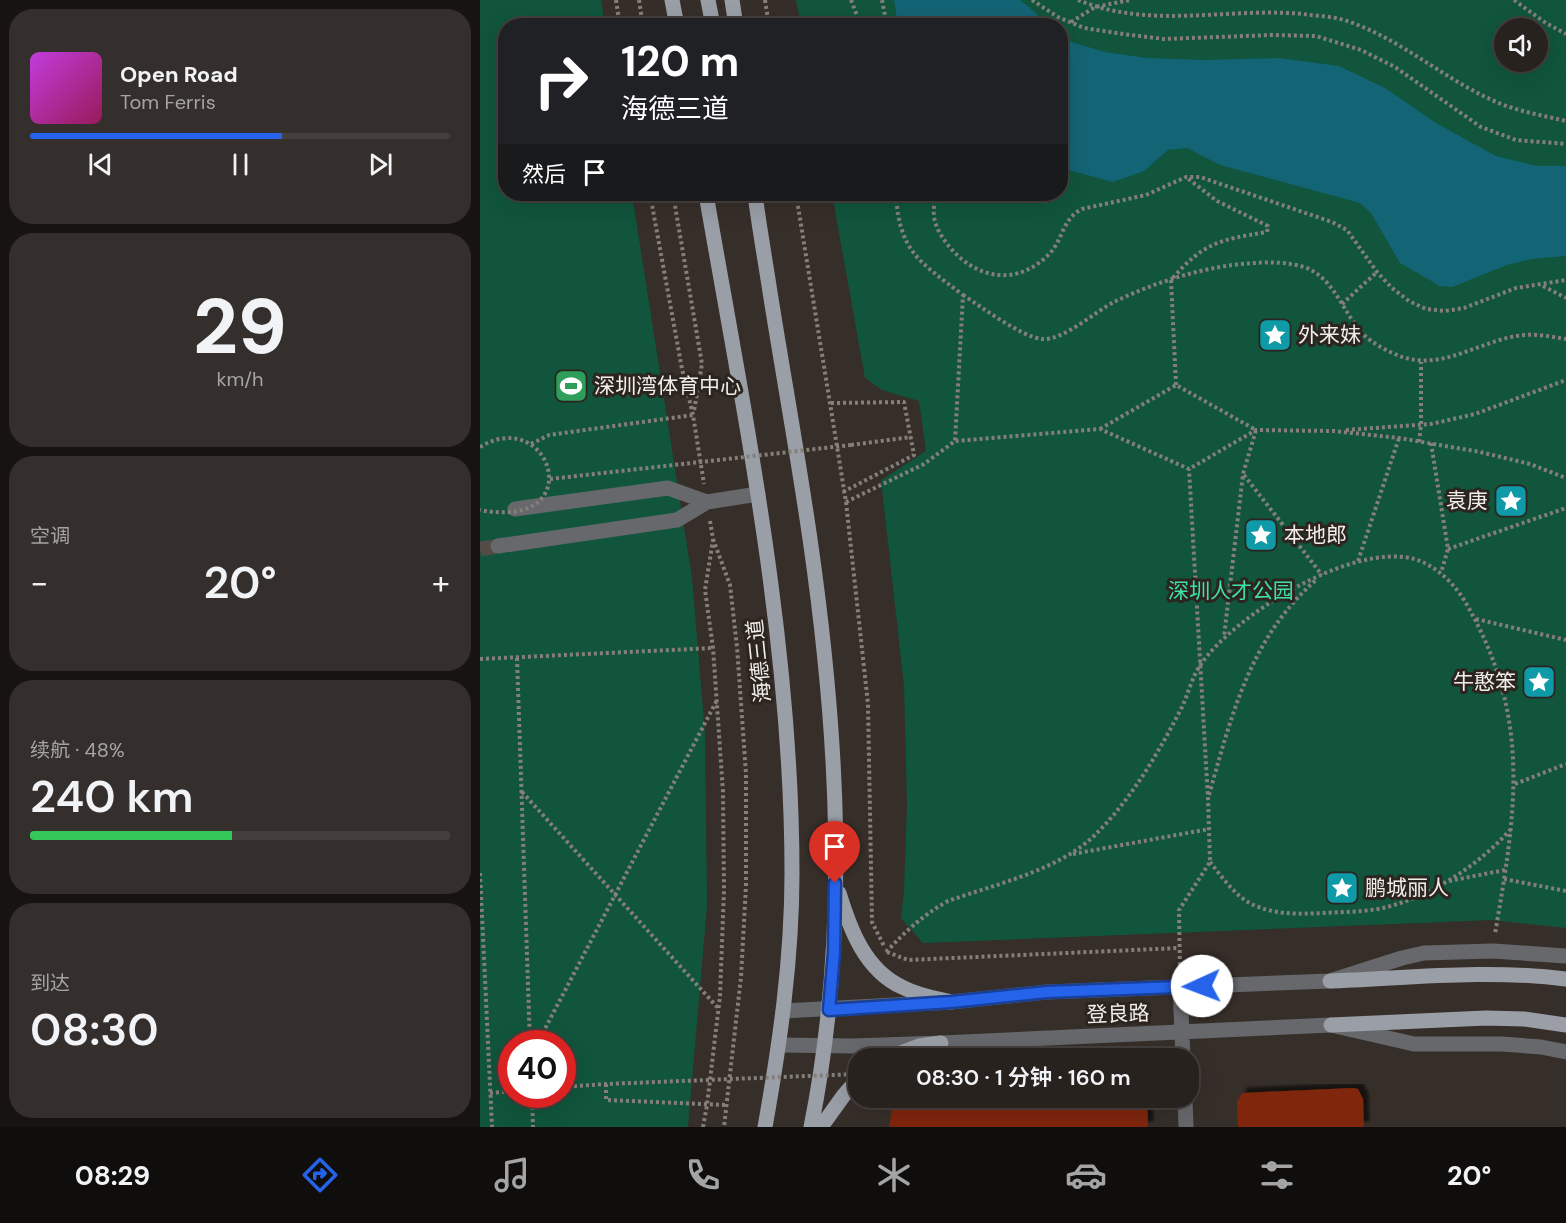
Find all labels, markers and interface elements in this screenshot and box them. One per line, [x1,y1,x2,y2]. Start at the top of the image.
map controls [1494,18,1548,72]
button: sound [1494,18,1548,72]
text: 120 m [621,34,739,89]
icon: right [522,42,600,120]
text: Open Road [120,60,238,89]
text: Tom Ferris [120,89,216,115]
text: 海德三道 [621,91,729,126]
icon: previous [84,148,117,181]
icon: pause [224,148,257,181]
icon: next [364,148,397,181]
icon: arrive [578,156,611,189]
text: 然后 [522,160,566,189]
text: 29 [193,276,287,377]
place icon: 外来妹 [1257,317,1293,353]
place label: 外来妹 [1298,321,1361,349]
text: km/h [216,366,264,392]
sports icon: 深圳湾体育中心 [553,368,589,404]
place label: 深圳湾体育中心 [594,372,741,400]
place icon: 袁庚 [1493,483,1529,519]
place label: 袁庚 [1446,487,1488,515]
place icon: 本地郎 [1243,517,1279,553]
place label: 本地郎 [1284,521,1347,549]
text: 空调 [30,523,70,549]
text: 20° [203,553,277,612]
text: − [30,561,48,604]
text: + [432,561,450,604]
park label: 深圳人才公园 [1168,577,1294,605]
street label: 海德三道 [741,618,777,704]
place icon: 牛憨笨 [1521,664,1557,700]
place label: 牛憨笨 [1453,668,1516,696]
text: 续航 · 48% [30,737,125,763]
text: 240 km [30,767,193,826]
pin [809,821,860,883]
icon: arrive [818,830,851,863]
place icon: 鹏城丽人 [1324,870,1360,906]
place label: 鹏城丽人 [1365,874,1449,902]
position arrow [1170,954,1234,1018]
text: 到达 [30,970,70,996]
street label: 登良路 [1086,999,1150,1029]
text: 08:30 [30,1000,159,1059]
speed limit sign: 40 [498,1030,576,1108]
text: 08:30 · 1 分钟 · 160 m [916,1063,1131,1092]
icon: directions [299,1154,341,1196]
icon: music [491,1154,533,1196]
icon: phone [682,1154,724,1196]
icon: climate [873,1154,915,1196]
icon: car [1065,1154,1107,1196]
icon: filters [1256,1154,1298,1196]
text: 08:29 [75,1158,150,1193]
text: 20° [1447,1158,1491,1193]

